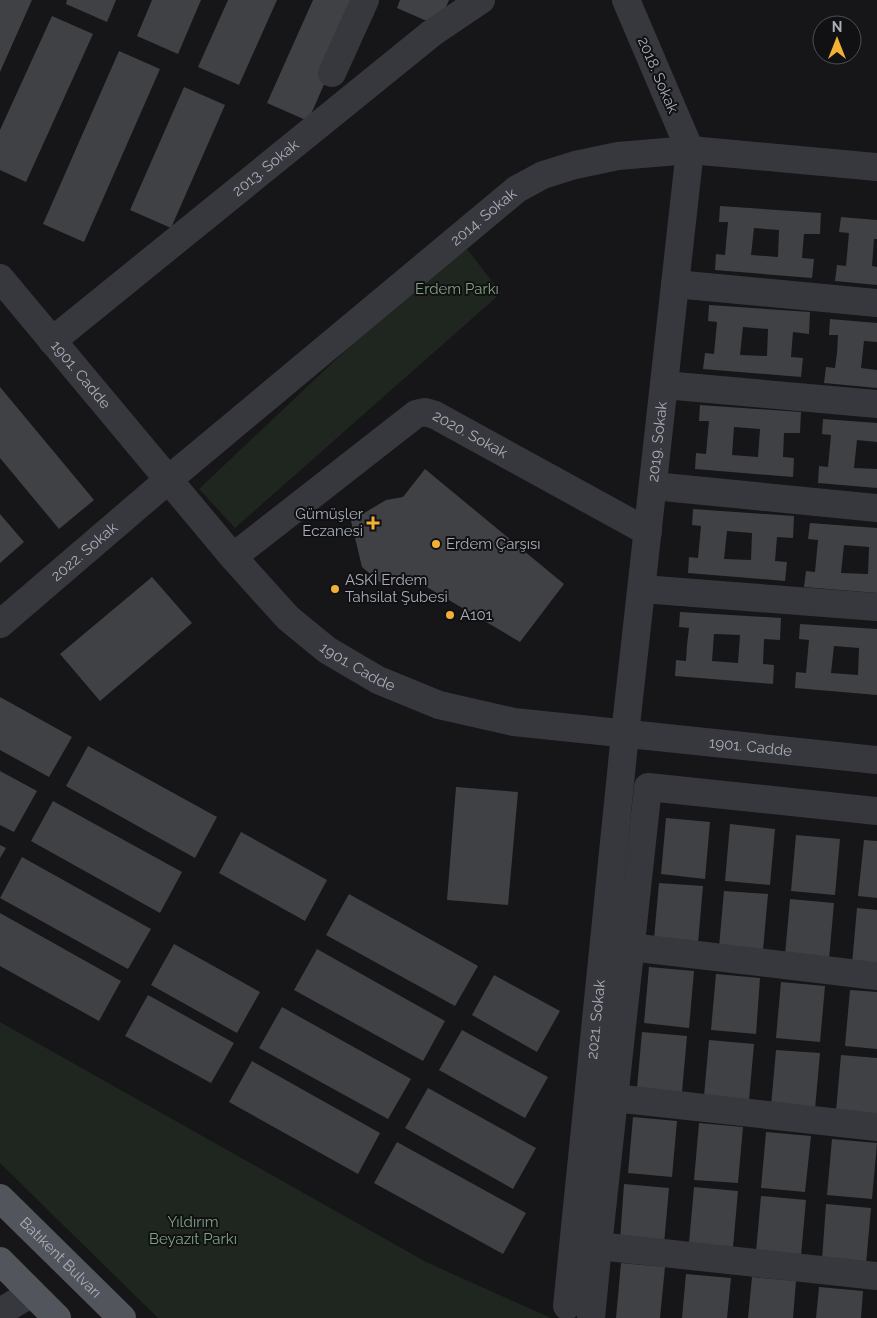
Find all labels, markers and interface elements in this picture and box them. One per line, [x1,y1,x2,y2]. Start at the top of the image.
north arrow [812,15,862,65]
text: N [832,19,842,35]
street label: 2018. Sokak [634,34,682,116]
street label: 2013. Sokak [229,136,303,200]
street label: 2014. Sokak [447,184,520,250]
park label: Erdem Parkı [415,280,499,298]
street label: 1901. Cadde [47,337,115,413]
street label: 2019. Sokak [644,400,671,483]
street label: 2020. Sokak [430,406,511,462]
place label: Gümüşler Eczanesi [295,505,364,540]
marker: Gümüşler Eczanesi [367,517,379,529]
street label: 2022. Sokak [47,518,121,585]
place label: Erdem Çarşısı [446,535,541,553]
marker: Erdem Çarşısı [430,538,442,550]
place label: ASKİ Erdem Tahsilat Şubesi [345,570,448,606]
marker: ASKİ Erdem Tahsilat Şubesi [329,583,341,595]
place label: A101 [460,606,493,624]
marker: A101 [444,609,456,621]
street label: 1901. Cadde [316,639,398,695]
street label: 1901. Cadde [708,733,793,760]
street label: 2021. Sokak [583,979,609,1060]
street label: Batıkent Bulvarı [16,1213,105,1302]
park label: Yıldırım Beyazıt Parkı [149,1213,237,1248]

